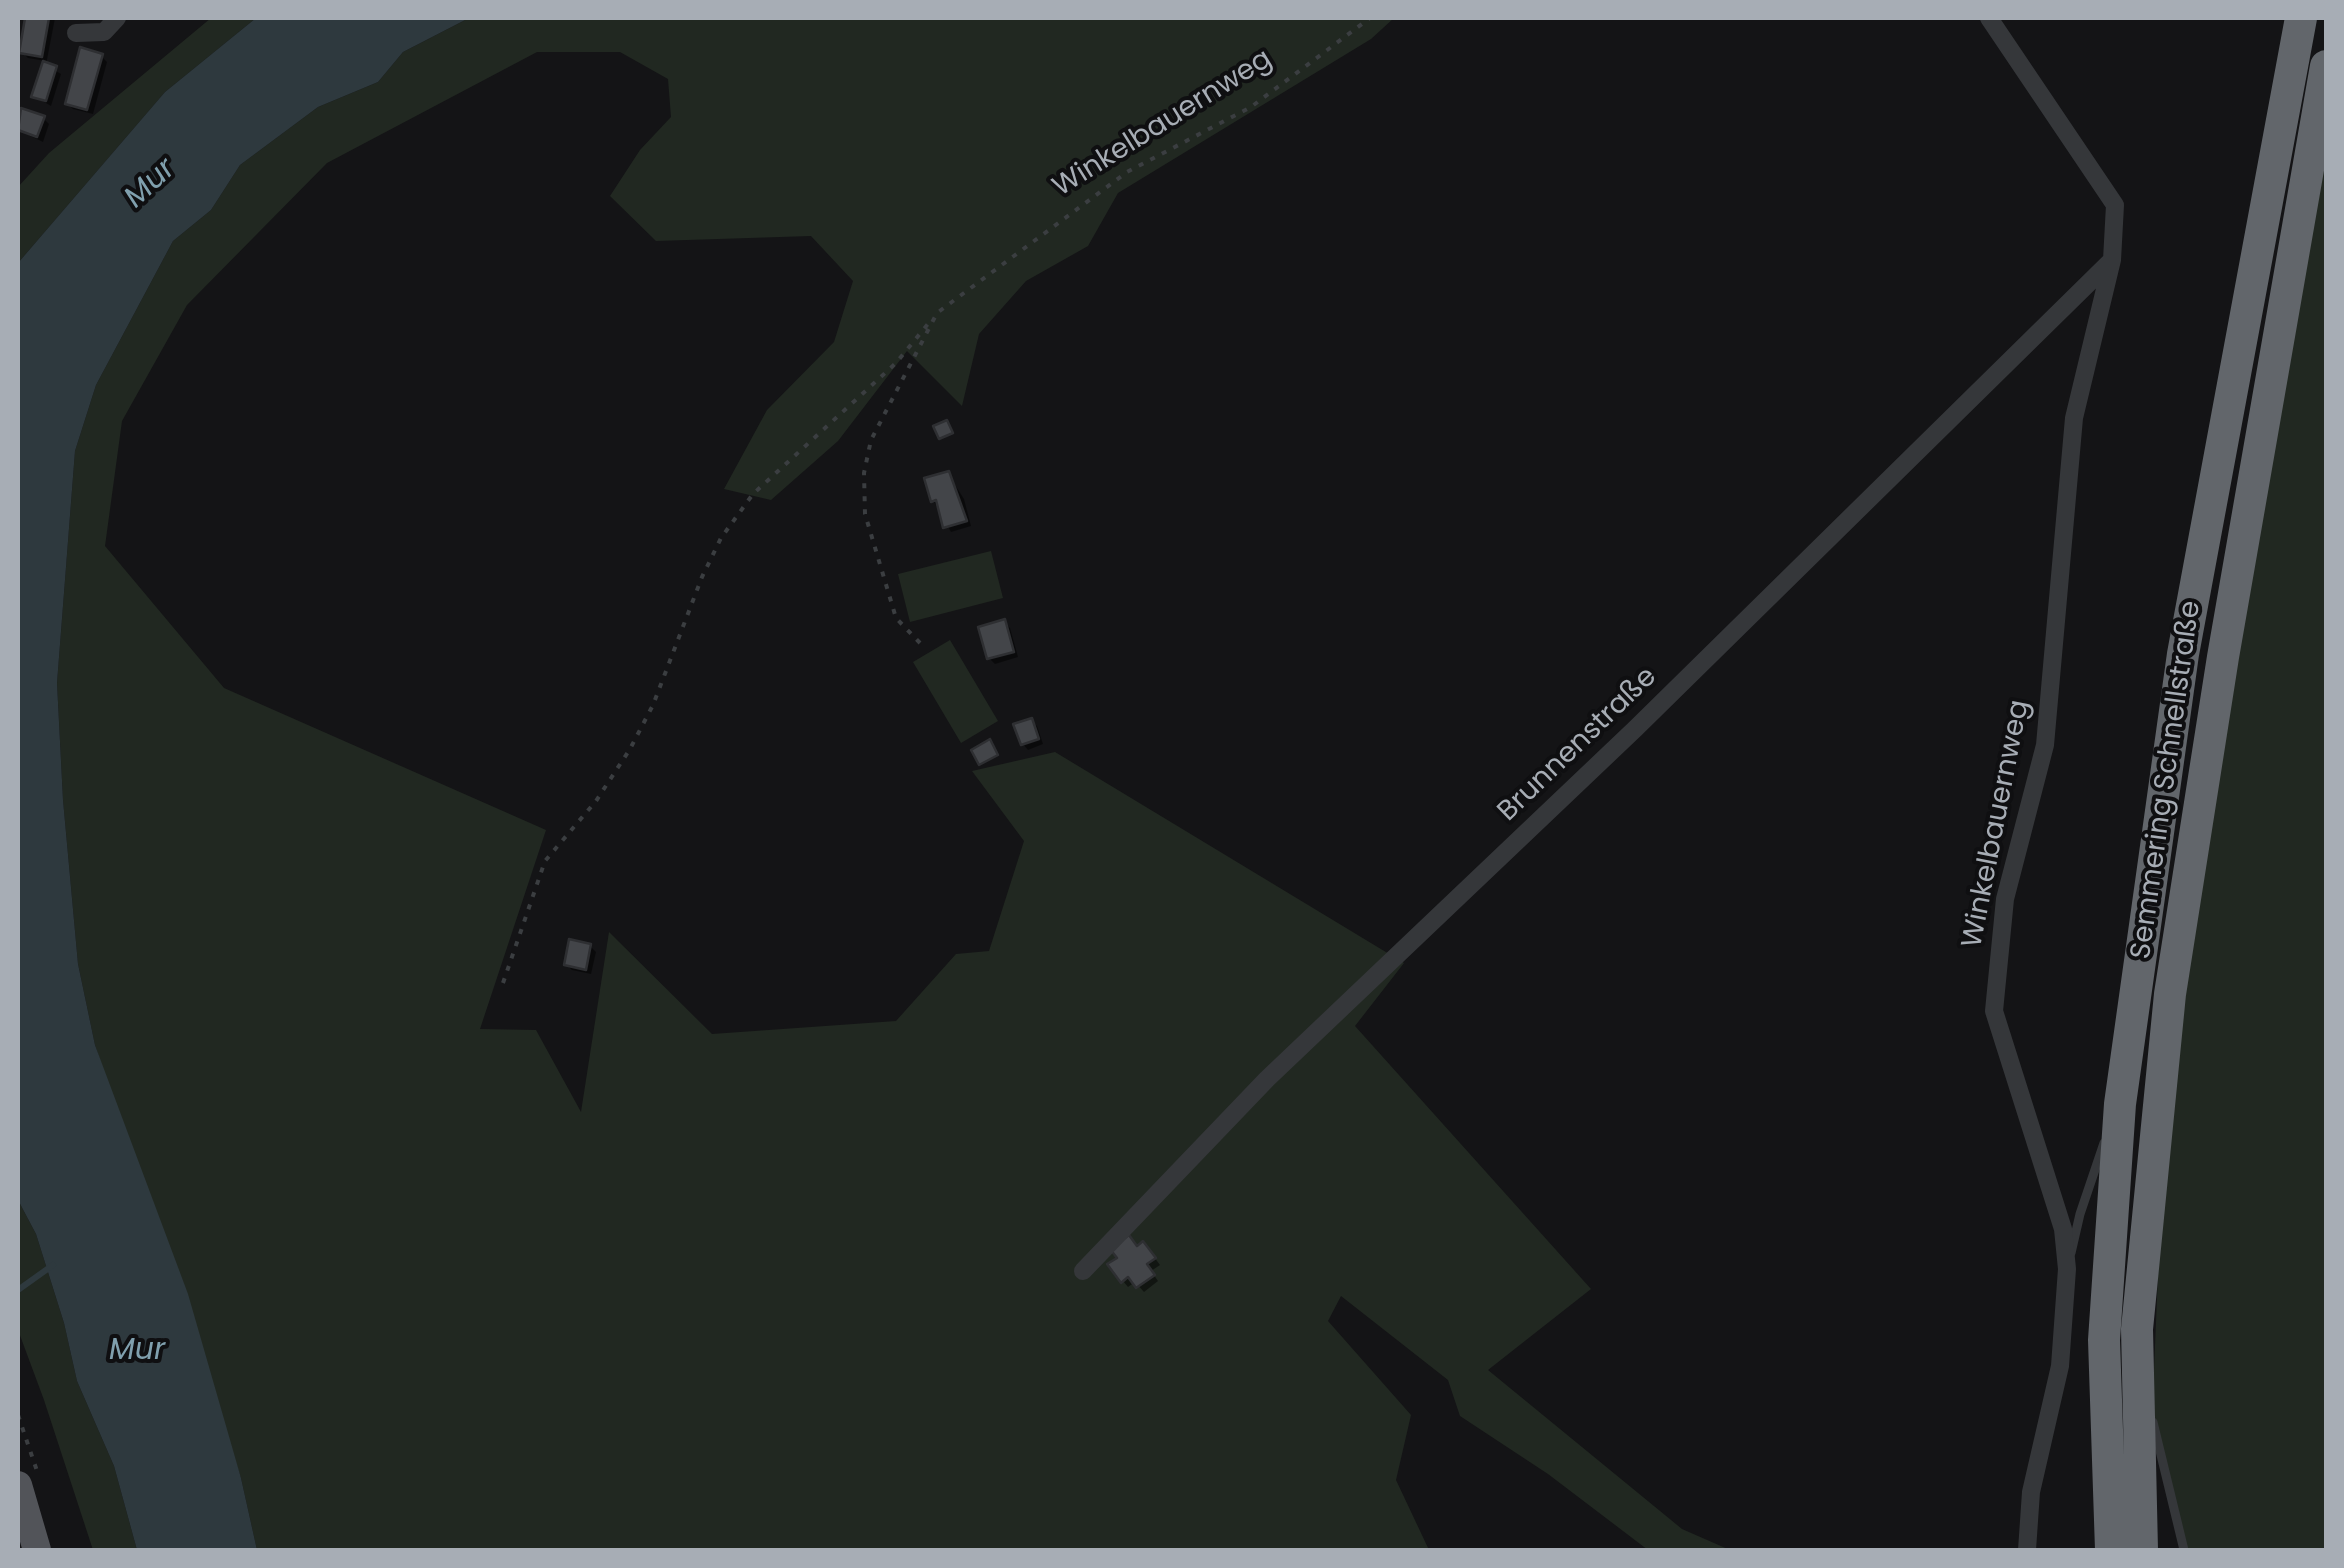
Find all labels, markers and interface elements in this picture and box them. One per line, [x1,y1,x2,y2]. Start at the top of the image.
street label: Winkelbauernweg [1047,43,1279,205]
water label: Mur [118,152,184,216]
street label: Semmering Schnellstraße [2125,599,2209,961]
street label: Brunnenstraße [1492,661,1664,829]
street label: Winkelbauernweg [1957,697,2037,951]
water label: Mur [109,1333,165,1369]

